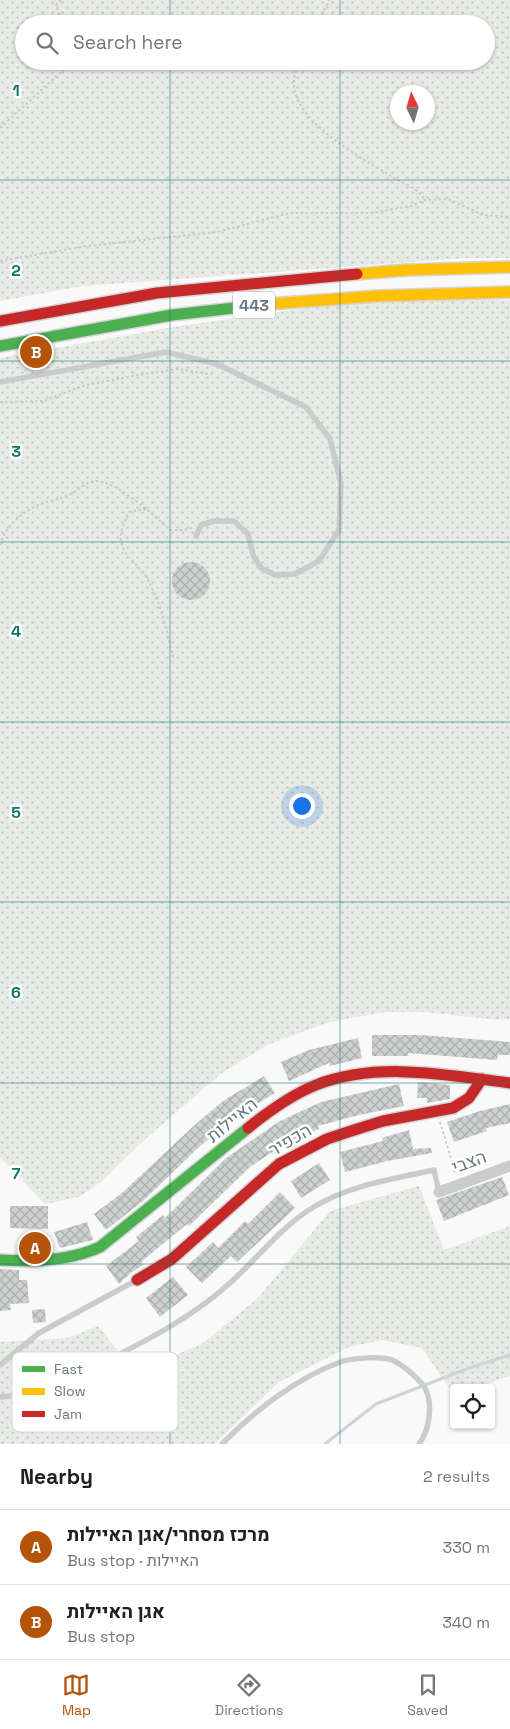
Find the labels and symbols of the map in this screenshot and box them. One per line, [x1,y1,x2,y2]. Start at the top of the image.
text: 1 [12,80,20,101]
north arrow [390,85,435,130]
text: 2 [11,260,21,281]
road number: 443 [233,292,275,318]
pin: B [20,333,52,371]
text: 3 [11,441,21,462]
text: 4 [11,621,21,642]
your location [289,793,315,819]
text: 5 [11,802,21,823]
text: 6 [11,982,21,1003]
street label: האיילות [202,1092,262,1147]
street label: הכפיר [264,1118,315,1161]
street label: הצבי [448,1145,489,1178]
text: 7 [12,1163,21,1184]
pin: A [19,1229,51,1267]
legend [12,1352,178,1432]
text: Fast [54,1360,83,1378]
text: Slow [54,1382,86,1400]
text: Jam [54,1405,82,1423]

